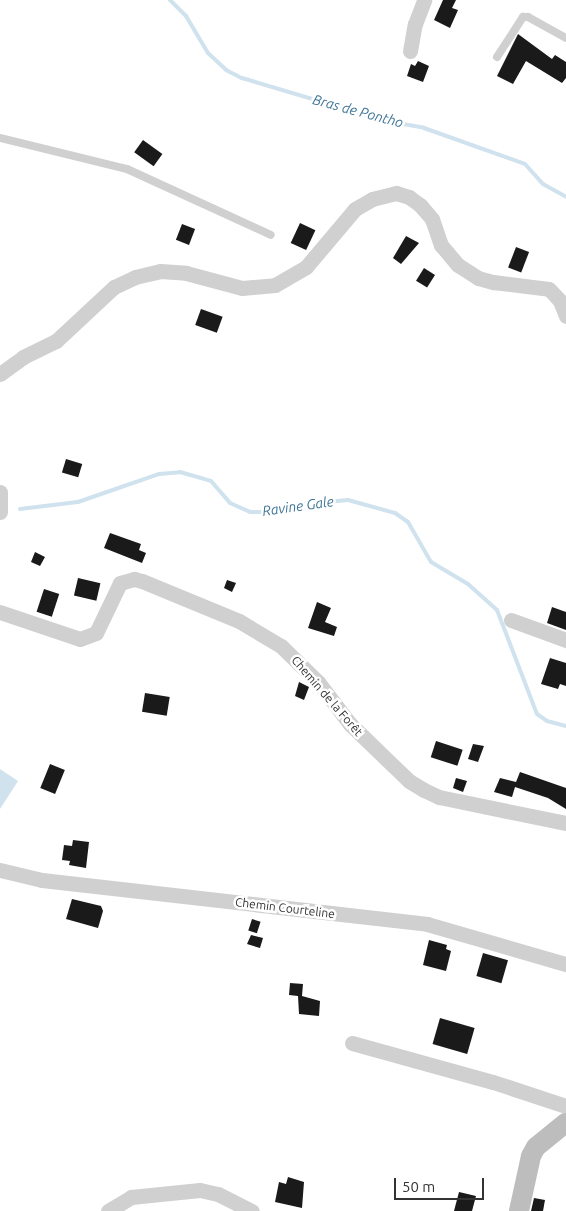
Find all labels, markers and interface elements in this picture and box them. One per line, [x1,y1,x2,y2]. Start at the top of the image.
water label: Bras de Pontho [311,91,405,131]
water label: Ravine Gale [261,493,335,519]
street label: Chemin de la Forêt [288,653,366,739]
street label: Chemin Courteline [234,895,336,921]
scale bar [396,1168,486,1200]
text: 50 m [402,1178,435,1195]

